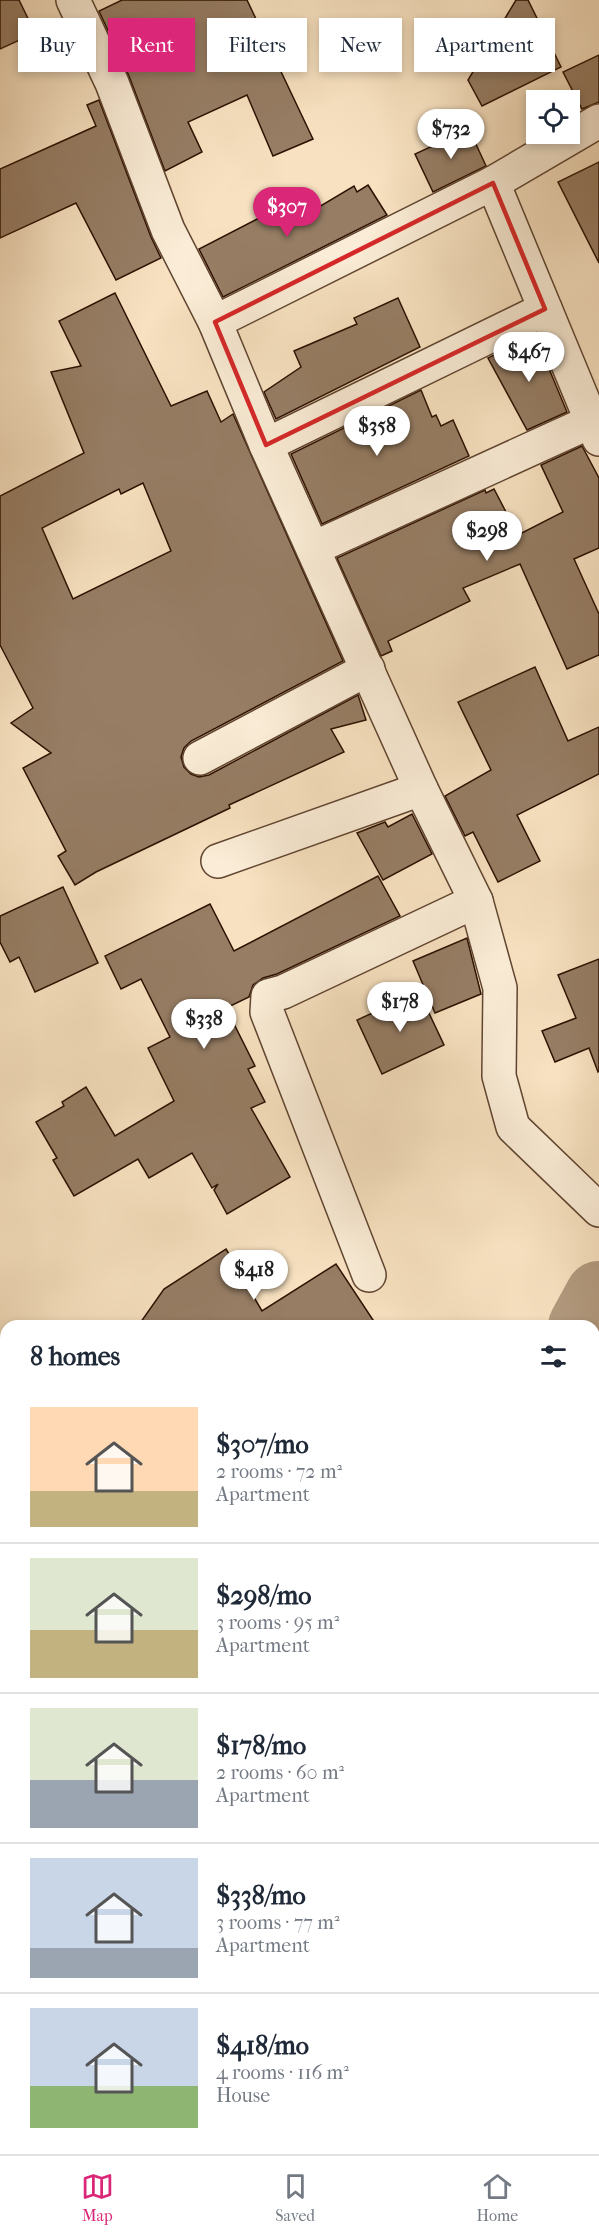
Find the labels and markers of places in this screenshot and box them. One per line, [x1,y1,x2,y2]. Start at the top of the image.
pin: $732 [415,109,487,160]
pin: $307 [251,187,323,238]
pin: $467 [493,332,565,383]
pin: $358 [341,406,413,457]
pin: $298 [451,511,523,562]
pin: $178 [364,982,436,1033]
pin: $338 [168,999,240,1050]
pin: $418 [218,1250,290,1301]

